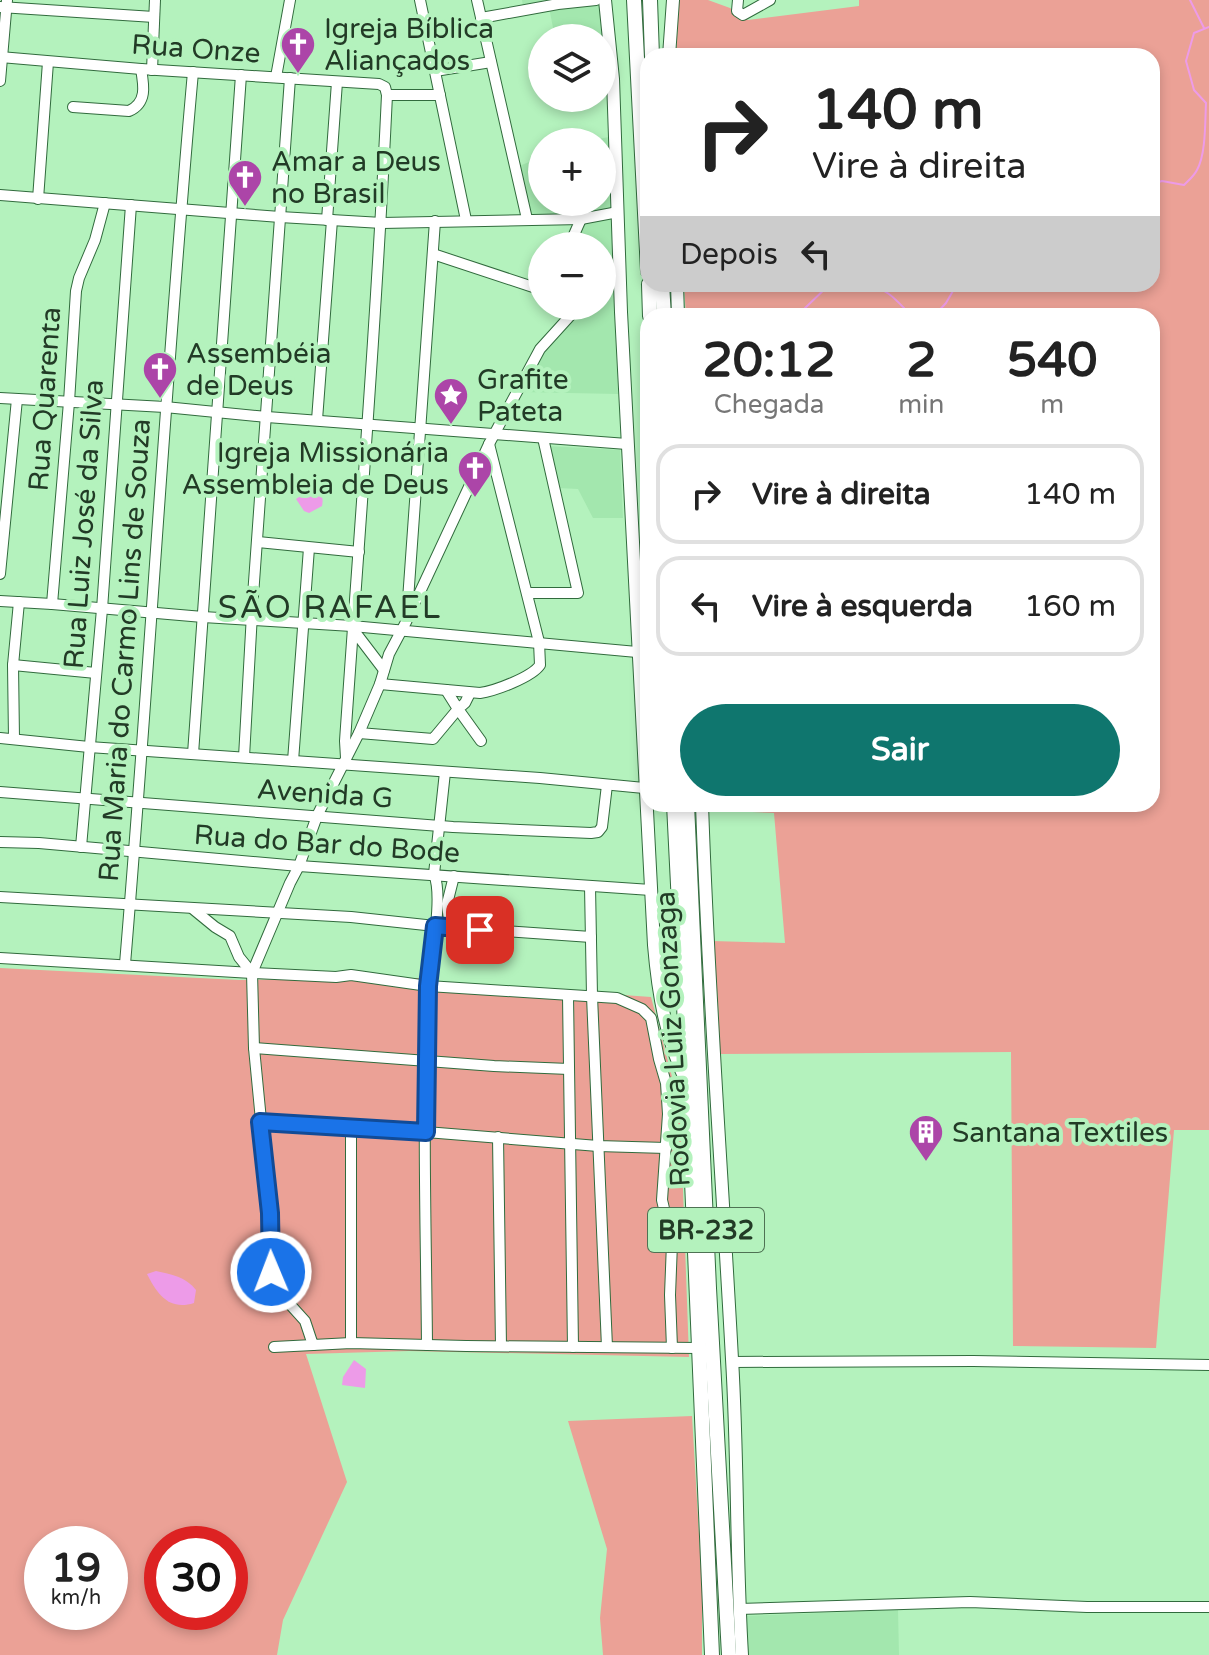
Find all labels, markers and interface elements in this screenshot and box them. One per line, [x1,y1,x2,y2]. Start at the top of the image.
place label: Igreja Bíblica Aliançados [324,12,494,78]
map controls [528,24,616,320]
button: layers [528,24,616,112]
church icon: Igreja Bíblica Aliançados [279,25,317,75]
street label: Rua Onze [130,28,262,70]
text: 140 m [812,77,983,144]
icon: right [680,80,784,184]
button: + [528,128,616,216]
place label: Amar a Deus no Brasil [271,145,441,211]
text: Vire à direita [812,145,1026,188]
church icon: Amar a Deus no Brasil [226,158,264,208]
button: − [528,232,616,320]
icon: left [794,232,838,276]
text: Depois [680,236,778,273]
street label: Rua Quarenta [22,306,68,492]
text: 20:12 [703,332,836,390]
text: 2 [906,332,936,390]
text: 540 [1007,332,1097,390]
place label: Assembéia de Deus [186,337,332,403]
church icon: Assembéia de Deus [141,350,179,400]
place label: Grafite Pateta [477,363,568,429]
place icon: Grafite Pateta [432,376,470,426]
street label: Rua Luiz José da Silva [57,378,111,670]
text: Chegada [714,389,824,420]
text: min [898,389,944,420]
text: m [1040,389,1064,420]
street label: Rua Maria do Carmo Lins de Souza [92,417,158,883]
place label: Igreja Missionária Assembleia de Deus [182,436,449,502]
church icon: Igreja Missionária Assembleia de Deus [456,449,494,499]
icon: right [684,472,728,516]
text: Vire à direita [752,476,931,513]
text: 140 m [1024,476,1116,513]
icon: left [684,584,728,628]
text: Vire à esquerda [752,588,973,625]
text: 160 m [1024,588,1116,625]
district label: SÃO RAFAEL [218,589,442,627]
button: Sair [680,704,1120,796]
street label: Avenida G [256,772,394,816]
street label: Rua do Bar do Bode [193,818,461,870]
street label: Rodovia Luiz Gonzaga [648,890,698,1188]
pin [446,896,514,964]
icon: arrive [458,908,502,952]
building icon: Santana Textiles [907,1113,945,1163]
place label: Santana Textiles [952,1116,1168,1150]
road number: BR-232 [648,1208,764,1252]
position arrow [229,1230,313,1314]
speed limit sign: 30 [144,1526,248,1630]
text: 19 [51,1544,101,1592]
text: km/h [51,1586,101,1610]

